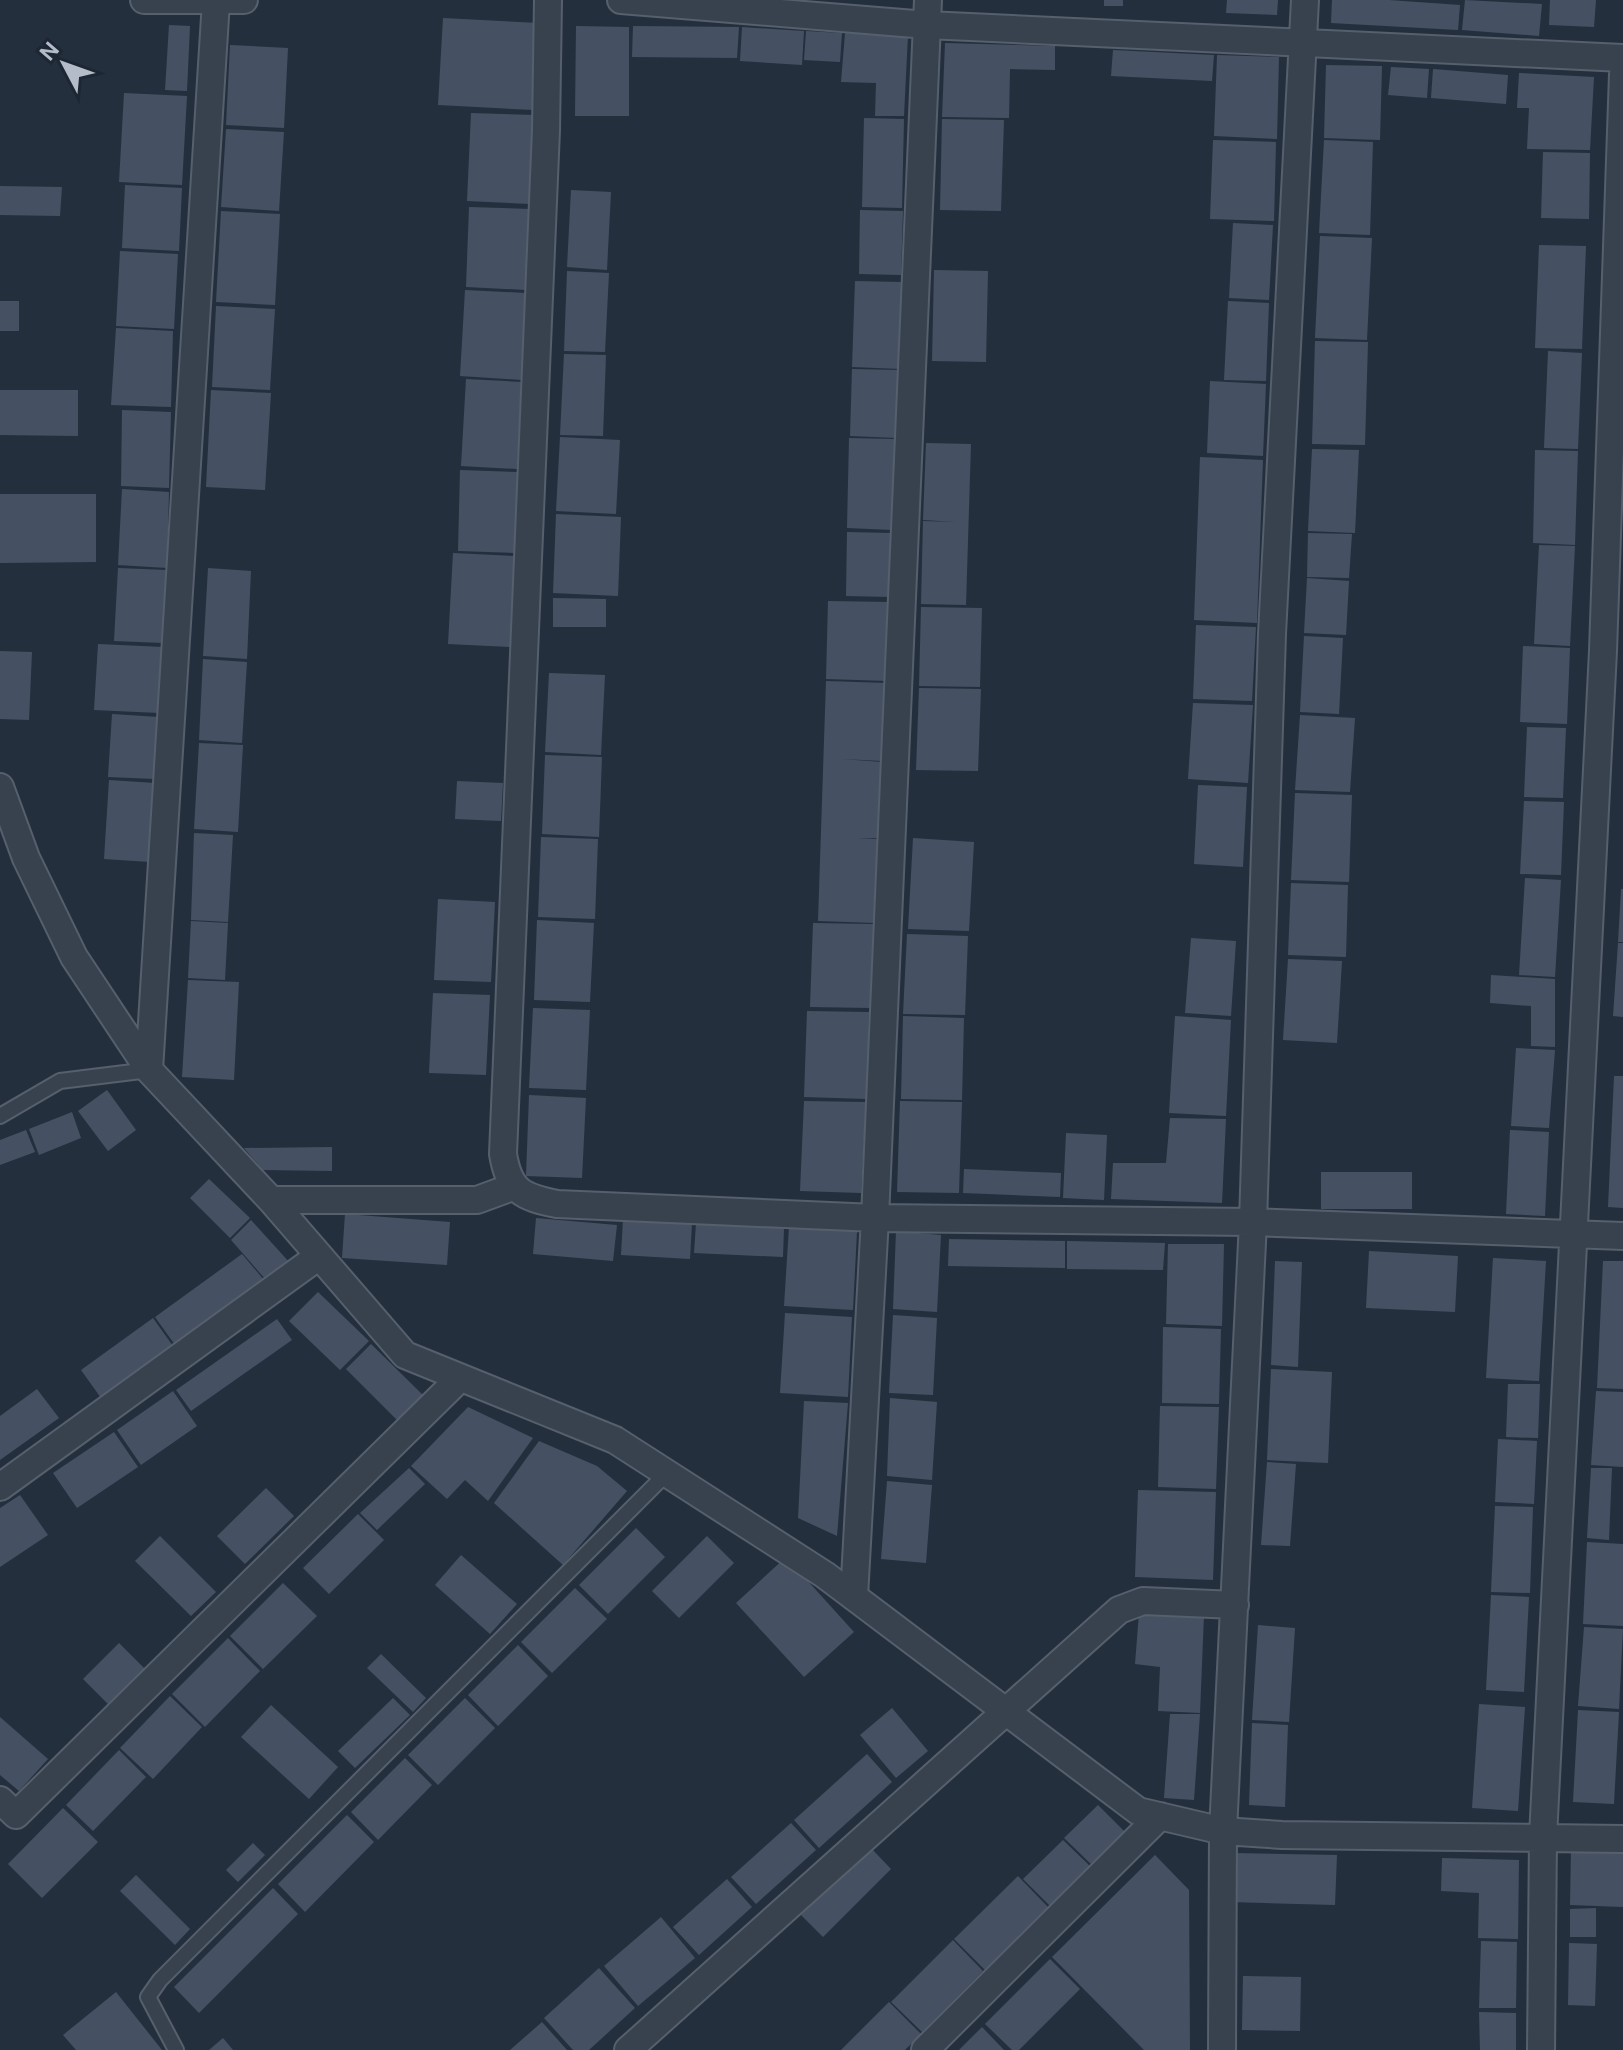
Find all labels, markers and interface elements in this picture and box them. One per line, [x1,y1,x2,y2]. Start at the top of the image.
north arrow [24,24,104,104]
text: N [33,36,65,67]

